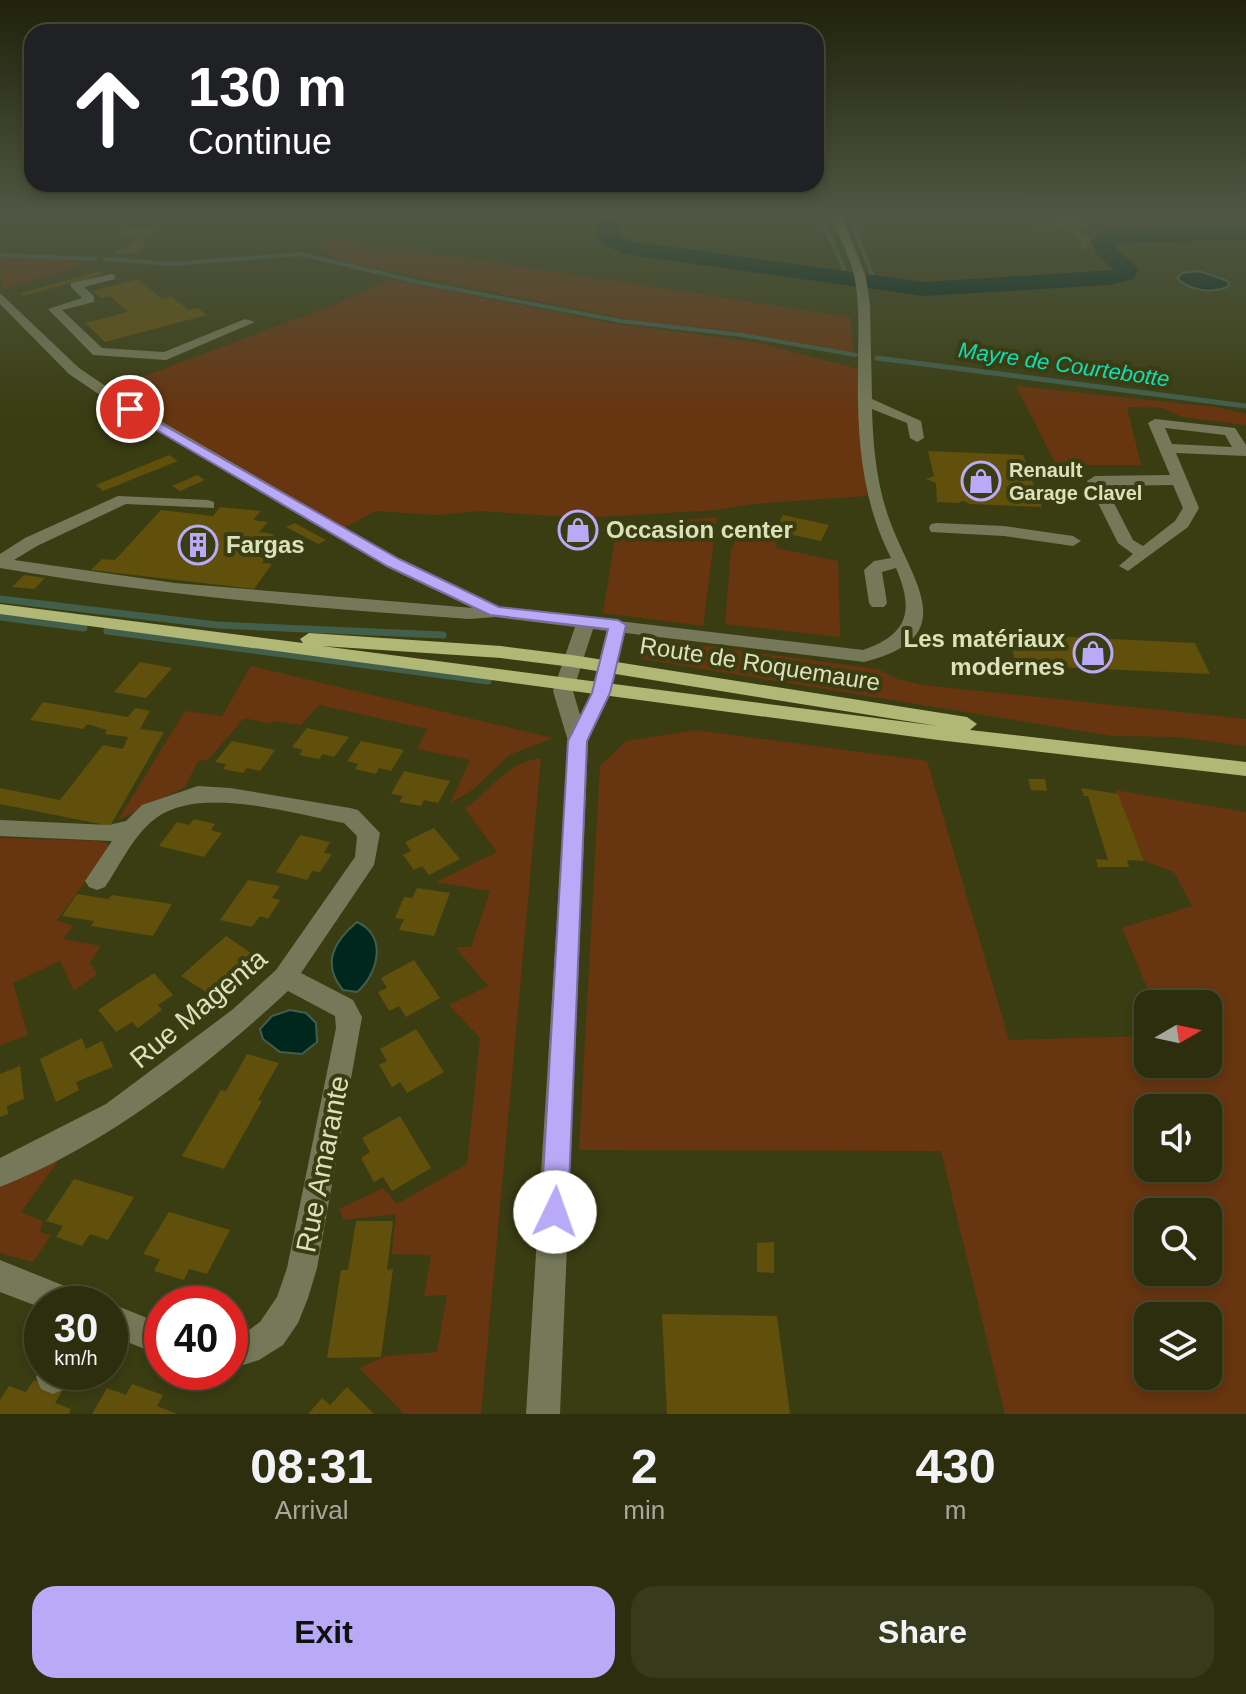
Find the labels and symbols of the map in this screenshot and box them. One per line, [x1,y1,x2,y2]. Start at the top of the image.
water label: Mayre de Courtebotte [957,337,1171,392]
pin [96,375,164,443]
place label: Renault Garage Clavel [1009,459,1142,504]
shop icon: Renault Garage Clavel [960,460,1002,502]
shop icon: Occasion center [557,509,599,551]
place label: Occasion center [606,516,793,543]
building icon: Fargas [177,524,219,566]
place label: Fargas [226,531,305,558]
place label: Les matériaux modernes [904,625,1066,680]
street label: Route de Roquemaure [638,631,882,696]
shop icon: Les matériaux modernes [1072,632,1114,674]
street label: Rue Magenta [124,942,273,1074]
north arrow [1134,990,1222,1078]
street label: Rue Amarante [290,1073,355,1255]
position arrow [513,1170,597,1254]
speed limit sign: 40 [144,1286,248,1390]

